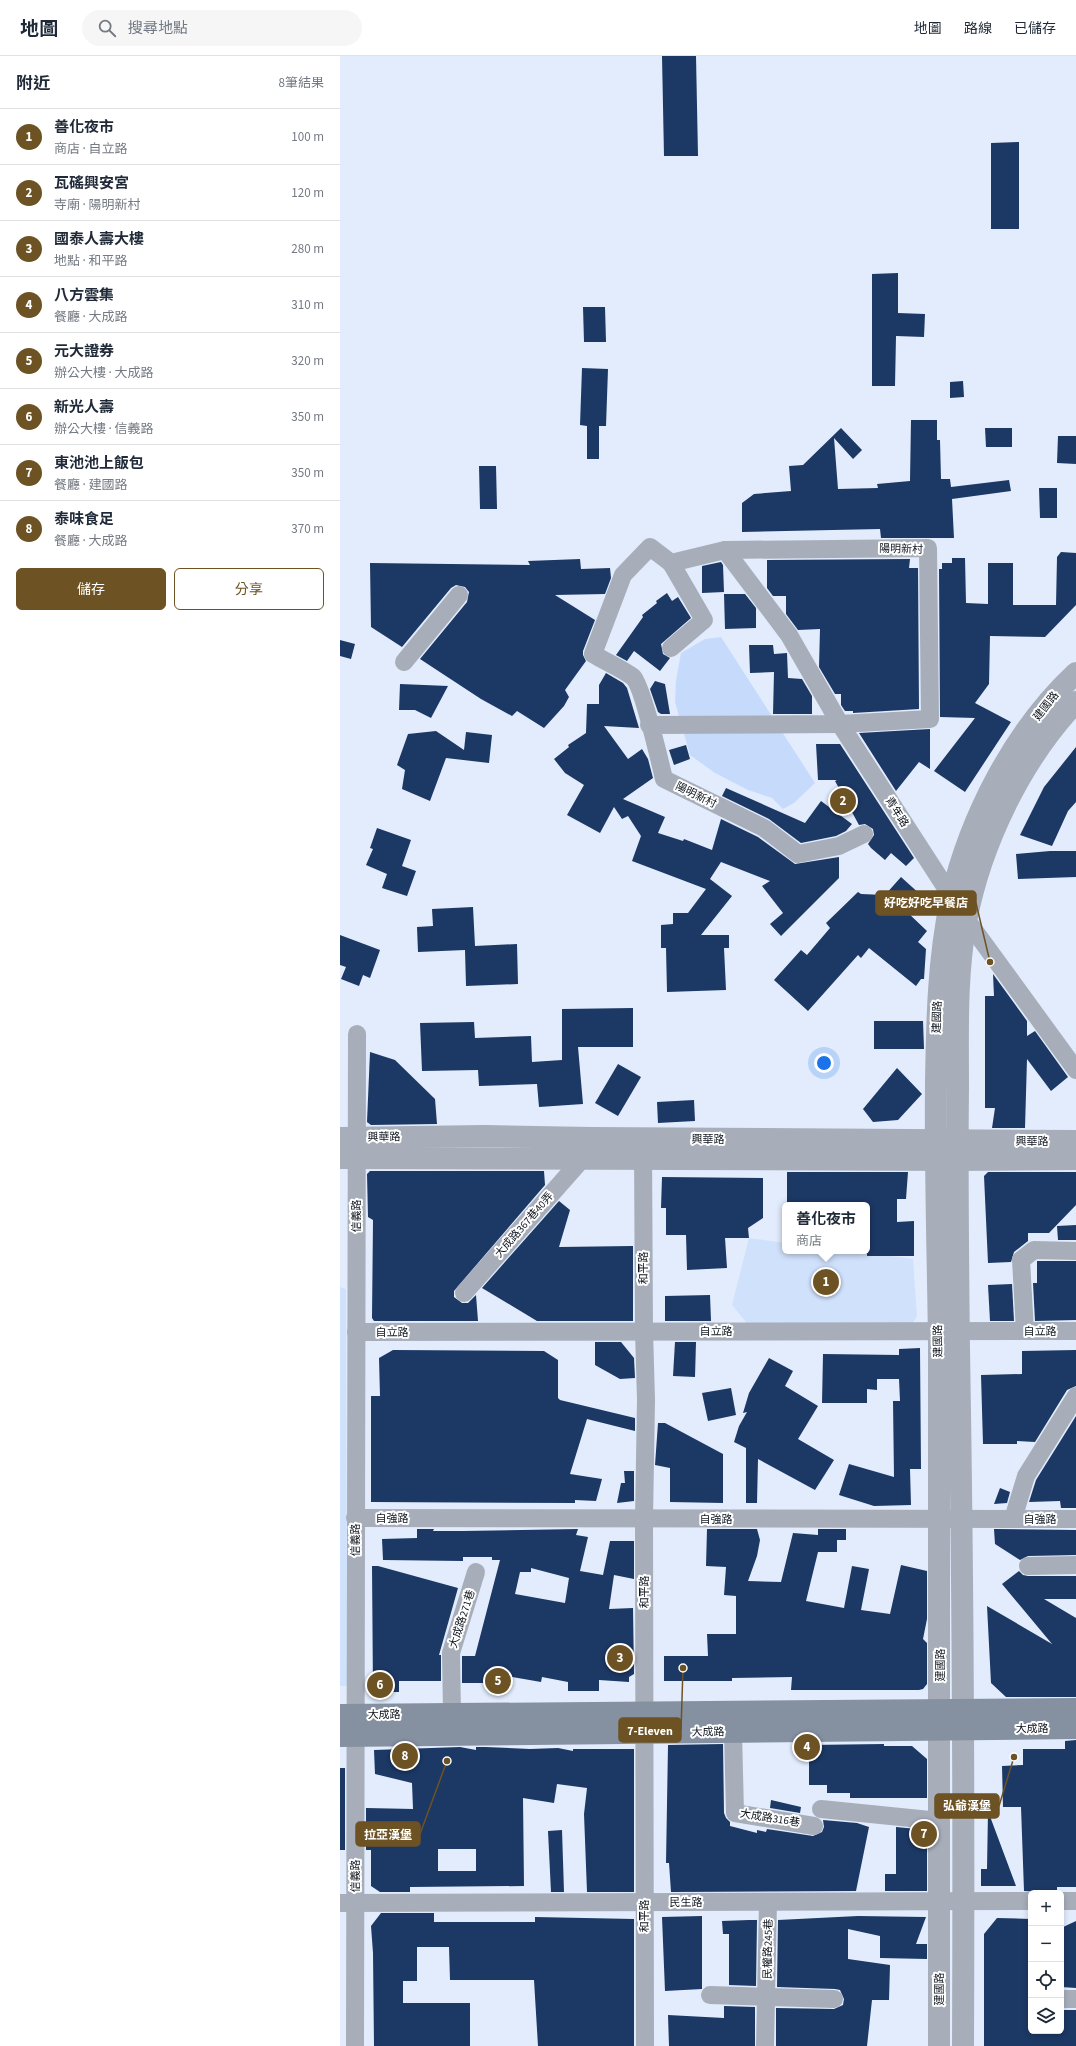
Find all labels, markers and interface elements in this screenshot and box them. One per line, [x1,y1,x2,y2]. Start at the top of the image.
search box [82,10,362,46]
text: 地圖 [20,16,58,43]
icon: search [96,17,118,39]
text: 搜尋地點 [128,18,188,39]
text: 地圖 [914,19,942,39]
text: 路線 [964,19,992,39]
text: 已儲存 [1014,19,1056,39]
text: 附近 [16,72,50,96]
text: 8筆結果 [279,74,324,92]
text: 善化夜市 [54,117,114,138]
text: 1 [26,128,32,146]
text: 100 m [291,128,324,146]
text: 商店 · 自立路 [54,140,127,158]
text: 瓦磘興安宮 [54,173,129,194]
text: 2 [26,184,32,202]
text: 120 m [291,184,324,202]
text: 寺廟 · 陽明新村 [54,196,140,214]
text: 國泰人壽大樓 [54,229,144,250]
text: 3 [26,240,32,258]
text: 280 m [291,240,324,258]
text: 地點 · 和平路 [54,252,127,270]
text: 八方雲集 [54,285,114,306]
text: 4 [26,296,32,314]
text: 310 m [291,296,324,314]
text: 餐廳 · 大成路 [54,308,127,326]
text: 元大證券 [54,341,114,362]
text: 5 [26,352,32,370]
text: 320 m [291,352,324,370]
text: 辦公大樓 · 大成路 [54,364,153,382]
text: 新光人壽 [54,397,114,418]
text: 6 [26,408,32,426]
text: 350 m [291,408,324,426]
text: 辦公大樓 · 信義路 [54,420,153,438]
text: 東池池上飯包 [54,453,144,474]
text: 7 [26,464,32,482]
text: 350 m [291,464,324,482]
text: 餐廳 · 建國路 [54,476,127,494]
text: 泰味食足 [54,509,114,530]
text: 8 [26,520,32,538]
text: 370 m [291,520,324,538]
text: 餐廳 · 大成路 [54,532,127,550]
street label: 陽明新村 [879,541,923,557]
button: 儲存 [16,568,166,610]
button: 分享 [174,568,324,610]
street label: 建國路 [1030,688,1062,724]
street label: 陽明新村 [673,779,719,811]
pin: 2 [830,786,856,816]
street label: 青年路 [882,794,912,830]
callout: 好吃好吃早餐店 [876,891,976,915]
text: 好吃好吃早餐店 [884,895,968,912]
street label: 建國路 [929,1000,945,1034]
your location [814,1053,834,1073]
street label: 興華路 [367,1129,401,1145]
street label: 興華路 [692,1132,725,1147]
street label: 興華路 [1016,1134,1049,1149]
street label: 大成路367巷40弄 [491,1189,557,1261]
street label: 信義路 [349,1200,364,1233]
popup [782,1202,870,1254]
text: 善化夜市 [796,1209,856,1230]
text: 商店 [796,1232,822,1250]
street label: 和平路 [636,1252,651,1285]
pin: 1 [813,1267,839,1297]
street label: 自立路 [700,1324,733,1339]
street label: 建國路 [930,1324,946,1358]
street label: 自立路 [1024,1324,1057,1339]
street label: 自立路 [376,1325,409,1340]
street label: 自強路 [376,1511,409,1526]
street label: 自強路 [700,1512,733,1527]
street label: 自強路 [1024,1512,1057,1527]
street label: 信義路 [348,1524,363,1557]
street label: 和平路 [637,1576,652,1609]
street label: 大成路271巷 [446,1588,478,1650]
pin: 3 [607,1643,633,1673]
street label: 建國路 [933,1649,948,1682]
pin: 5 [485,1666,511,1696]
pin: 6 [367,1670,393,1700]
street label: 大成路 [368,1707,401,1722]
callout: 7-Eleven [619,1718,681,1742]
street label: 大成路 [1016,1721,1049,1736]
text: 7-Eleven [627,1723,673,1740]
street label: 大成路 [691,1724,725,1740]
pin: 4 [794,1732,820,1762]
pin: 8 [392,1741,418,1771]
callout: 弘爺漢堡 [935,1794,999,1818]
text: 弘爺漢堡 [943,1798,991,1815]
street label: 大成路316巷 [739,1806,801,1830]
pin: 7 [911,1819,937,1849]
callout: 拉亞漢堡 [356,1822,420,1846]
text: 拉亞漢堡 [364,1827,412,1844]
street label: 信義路 [348,1860,363,1893]
map controls [1028,1890,1064,2034]
button: + [1028,1890,1064,1926]
street label: 民生路 [670,1895,703,1910]
street label: 和平路 [637,1900,652,1933]
street label: 民權路245巷 [760,1919,776,1979]
button: − [1028,1926,1064,1962]
button: locate [1028,1962,1064,1998]
street label: 建國路 [932,1973,947,2006]
button: layers [1028,1998,1064,2034]

